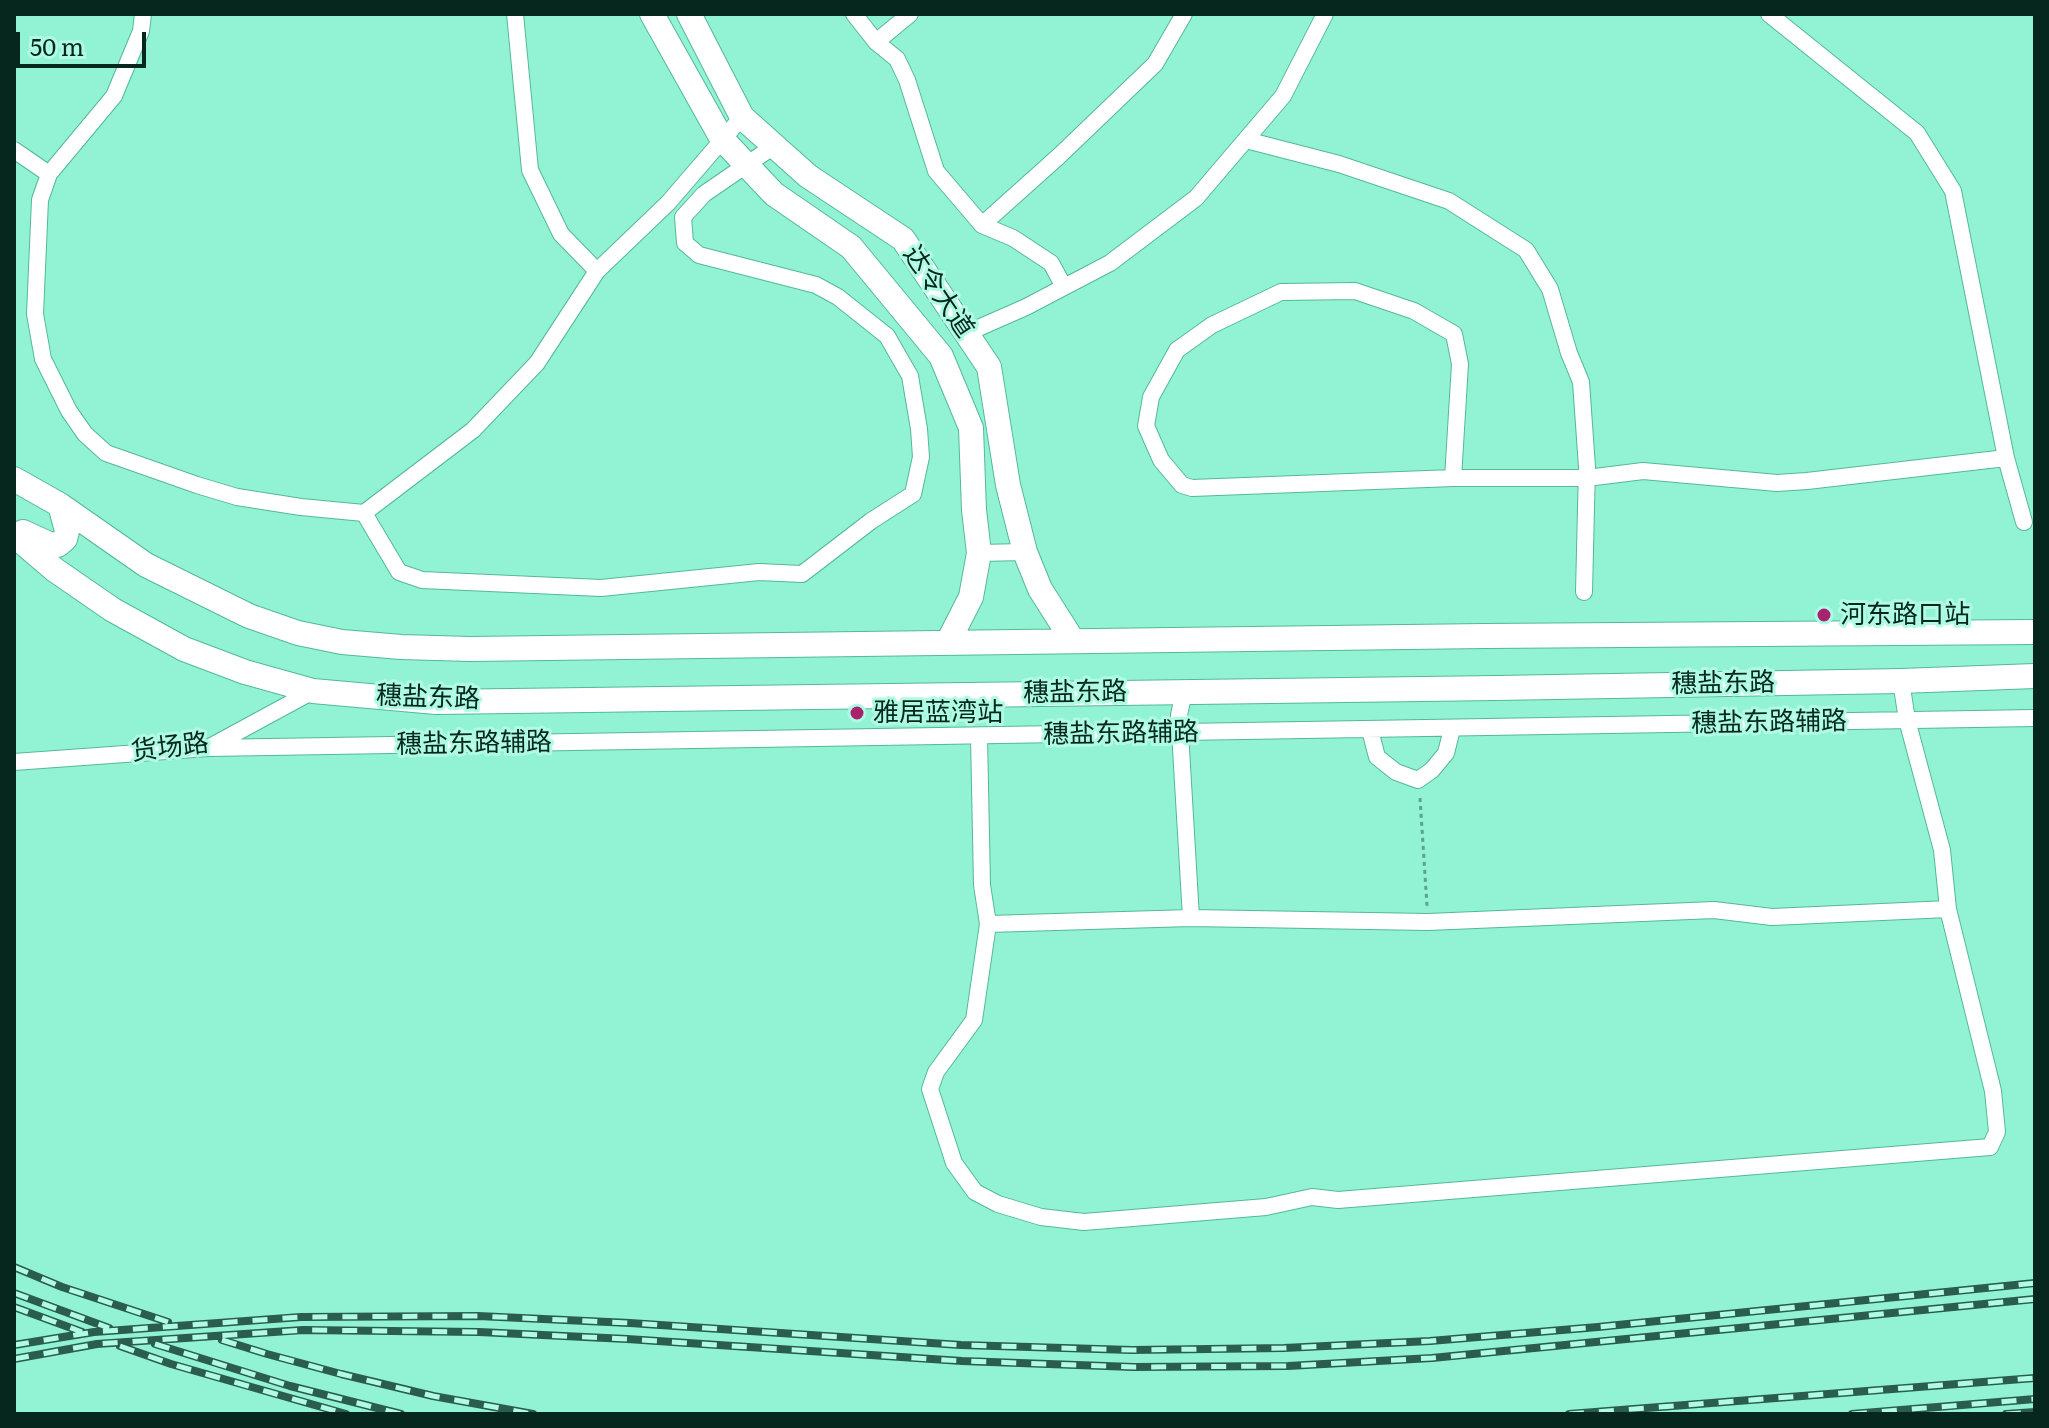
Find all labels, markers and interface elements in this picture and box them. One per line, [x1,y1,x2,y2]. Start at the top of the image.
scale bar [20,16,150,66]
text: 50 m [30,28,84,63]
street label: 达令大道 [896,240,980,344]
place label: 河东路口站 [1840,599,1970,631]
marker: 河东路口站 [1815,606,1833,624]
street label: 穗盐东路 [1671,667,1775,701]
street label: 穗盐东路 [1023,676,1127,710]
street label: 穗盐东路 [375,681,481,715]
place label: 雅居蓝湾站 [873,697,1003,729]
marker: 雅居蓝湾站 [848,704,866,722]
street label: 穗盐东路辅路 [1691,706,1847,740]
street label: 穗盐东路辅路 [1043,717,1199,751]
street label: 穗盐东路辅路 [396,727,552,761]
street label: 货场路 [129,728,211,768]

